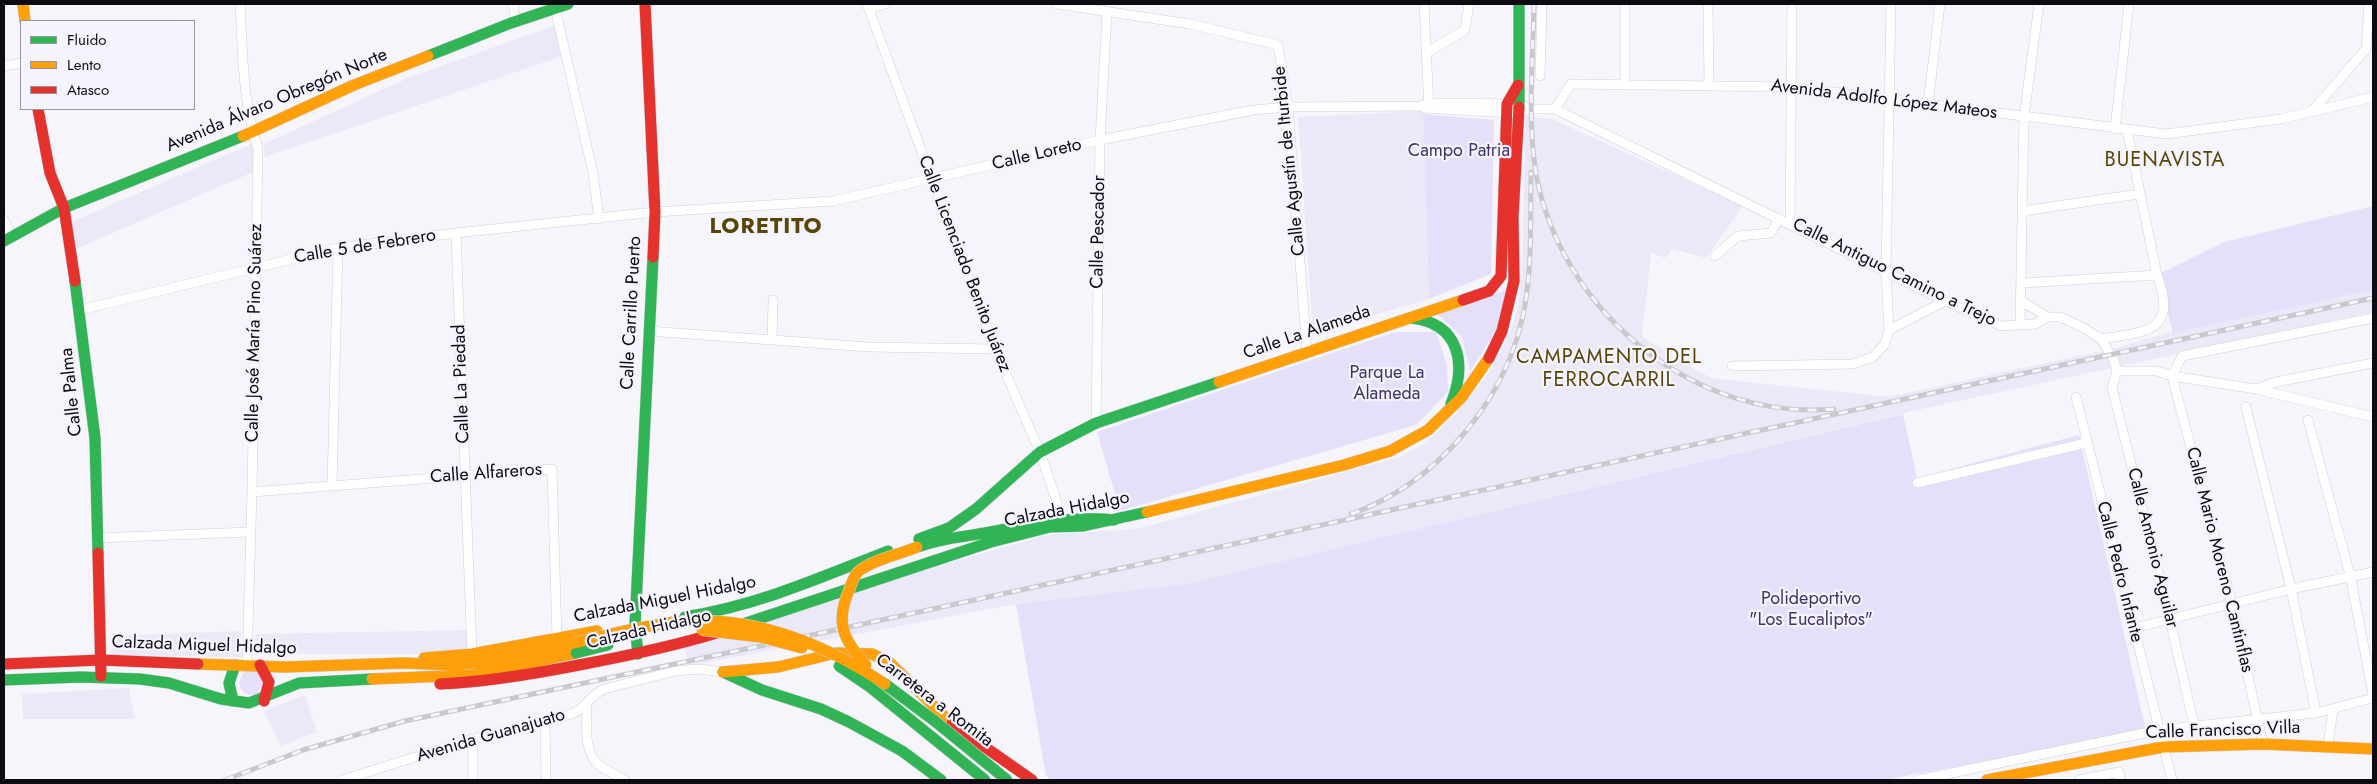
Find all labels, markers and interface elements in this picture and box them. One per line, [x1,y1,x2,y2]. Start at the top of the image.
legend [20,20,195,110]
text: Fluido [67,29,106,51]
street label: Avenida Álvaro Obregón Norte [163,45,391,157]
text: Lento [67,54,101,76]
street label: Calle Agustín de Iturbide [1269,65,1311,257]
street label: Avenida Adolfo López Mateos [1770,75,1998,125]
text: Atasco [67,79,109,101]
street label: Calle Loreto [990,134,1084,176]
park label: Campo Patria [1408,141,1510,163]
district label: BUENAVISTA [2103,149,2227,173]
street label: Calle Licenciado Benito Juárez [913,153,1015,375]
street label: Calle Pescador [1087,175,1111,289]
street label: Calle Antiguo Camino a Trejo [1789,214,1999,332]
district label: LORETITO [708,215,824,241]
street label: Calle José María Pino Suárez [242,224,268,442]
street label: Calle 5 de Febrero [293,225,437,269]
street label: Calle Carrillo Puerto [617,236,647,390]
street label: Calle La Alameda [1241,301,1373,365]
street label: Calle La Piedad [449,324,475,444]
district label: CAMPAMENTO DEL FERROCARRIL [1514,346,1704,393]
street label: Calle Palma [57,347,87,437]
park label: Parque La Alameda [1349,363,1425,406]
street label: Calle Mario Moreno Cantinflas [2181,445,2257,675]
street label: Calle Alfareros [429,459,543,489]
street label: Calle Antonio Aguilar [2122,466,2182,630]
street label: Calzada Hidalgo [1003,487,1131,533]
street label: Calle Pedro Infante [2091,499,2147,645]
street label: Calzada Miguel Hidalgo [572,572,758,628]
park label: Polideportivo "Los Eucaliptos" [1749,589,1873,632]
street label: Calzada Hidalgo [585,605,713,655]
street label: Calzada Miguel Hidalgo [111,632,297,660]
street label: Carretera a Romita [871,650,997,752]
street label: Avenida Guanajuato [414,704,568,768]
street label: Calle Francisco Villa [2145,718,2301,744]

